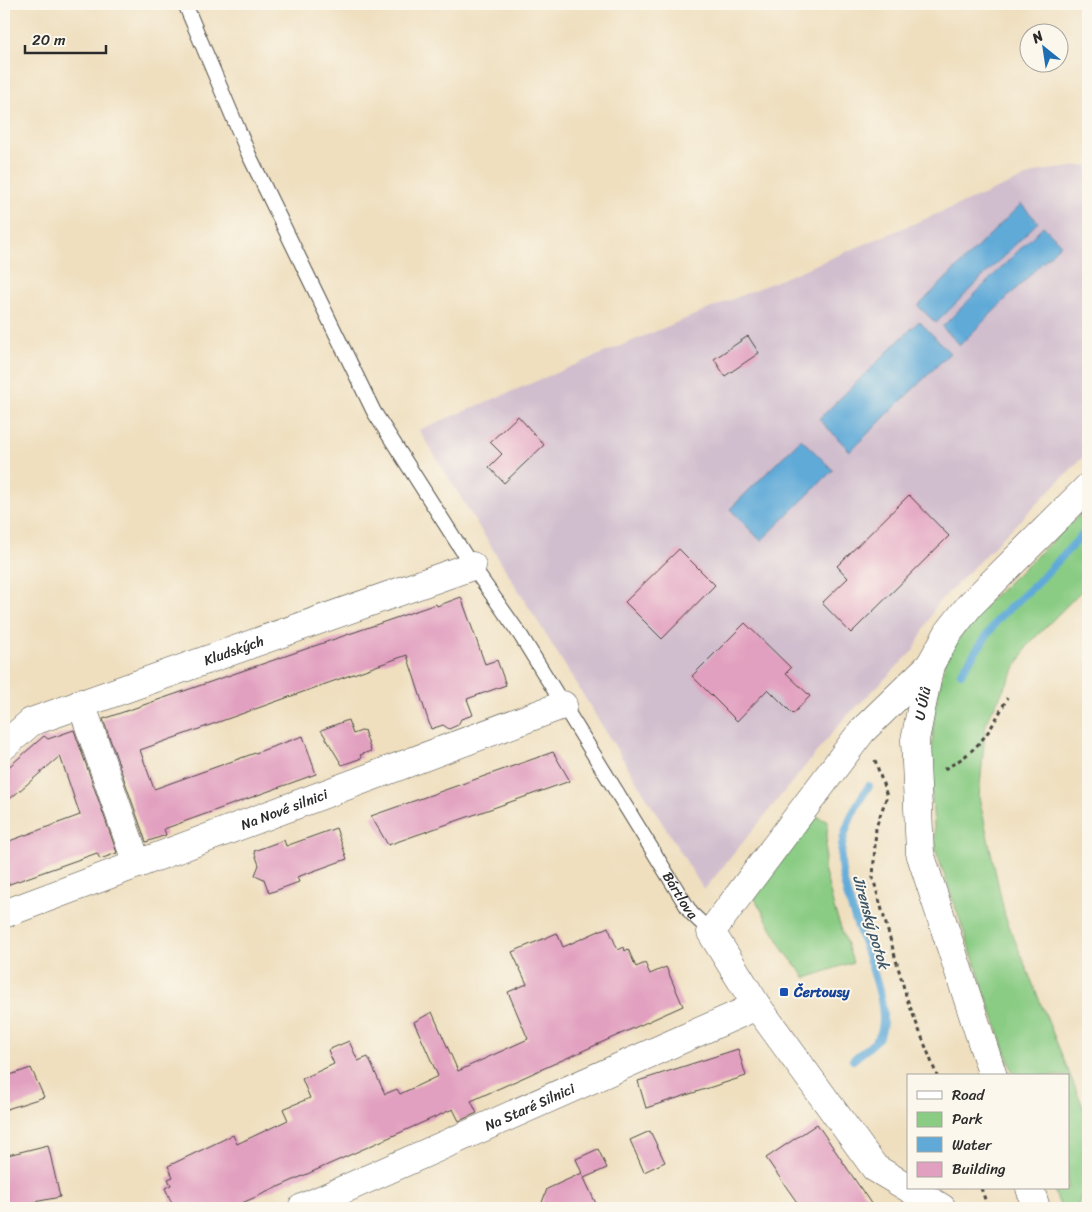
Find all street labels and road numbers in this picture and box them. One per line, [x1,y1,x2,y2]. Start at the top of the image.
street label: Kludských [200,628,267,673]
street label: U Úlů [907,684,938,722]
street label: Na Nové silnici [237,781,332,837]
street label: Bártlova [656,866,704,926]
street label: Na Staré Silnici [480,1075,580,1138]

